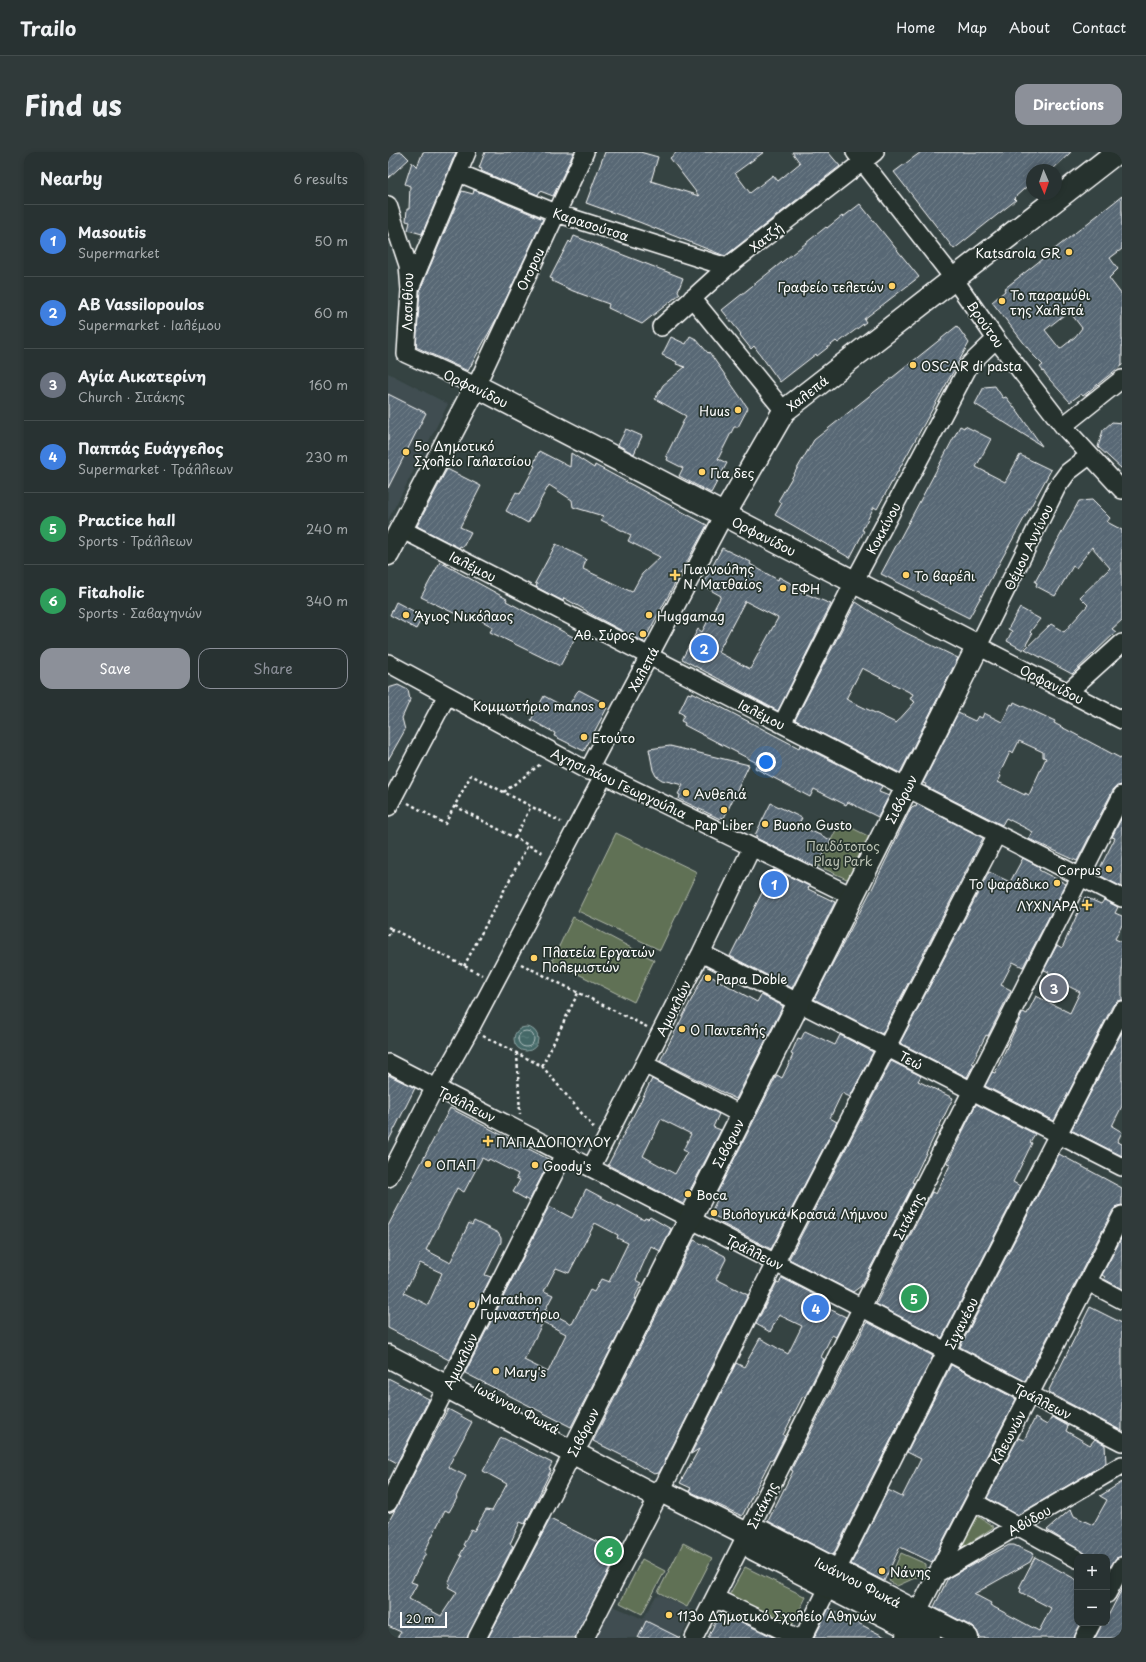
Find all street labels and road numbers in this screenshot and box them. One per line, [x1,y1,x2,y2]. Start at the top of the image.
street label: Καρασούτσα [550,203,632,245]
street label: Χατζή [745,218,787,256]
street label: Oropou [512,244,548,294]
street label: Λασιθίου [397,273,417,331]
street label: Βρούτου [963,297,1009,351]
street label: Ορφανίδου [440,364,512,412]
street label: Χαλεπά [782,370,832,415]
street label: Κοκκίνου [861,499,905,557]
street label: Θέμου Αννίνου [999,501,1057,593]
street label: Ορφανίδου [729,512,799,560]
street label: Ιαλέμου [446,546,500,586]
street label: Χαλεπά [623,643,663,695]
street label: Ορφανίδου [1017,660,1087,708]
street label: Ιαλέμου [735,694,789,734]
street label: Αγησιλάου Γεωργούλια [548,743,690,823]
street label: Σιβόρων [881,771,921,827]
street label: Αμυκλών [651,977,695,1039]
street label: Τεώ [896,1046,926,1074]
street label: Τράλλεων [435,1081,499,1127]
street label: Σιβόρων [708,1115,748,1171]
street label: Σιτάκης [888,1189,928,1243]
street label: Τράλλεων [723,1229,787,1275]
street label: Σιγανέου [940,1294,982,1352]
street label: Αμυκλών [438,1330,482,1392]
street label: Ιωάννου Φωκά [471,1377,564,1439]
street label: Τράλλεων [1011,1378,1075,1424]
street label: Σιβόρων [563,1404,603,1460]
street label: Κλεωνών [986,1407,1030,1467]
street label: Σιτάκης [742,1478,782,1532]
street label: Αβύδου [1004,1500,1054,1540]
street label: Ιωάννου Φωκά [812,1552,905,1612]

